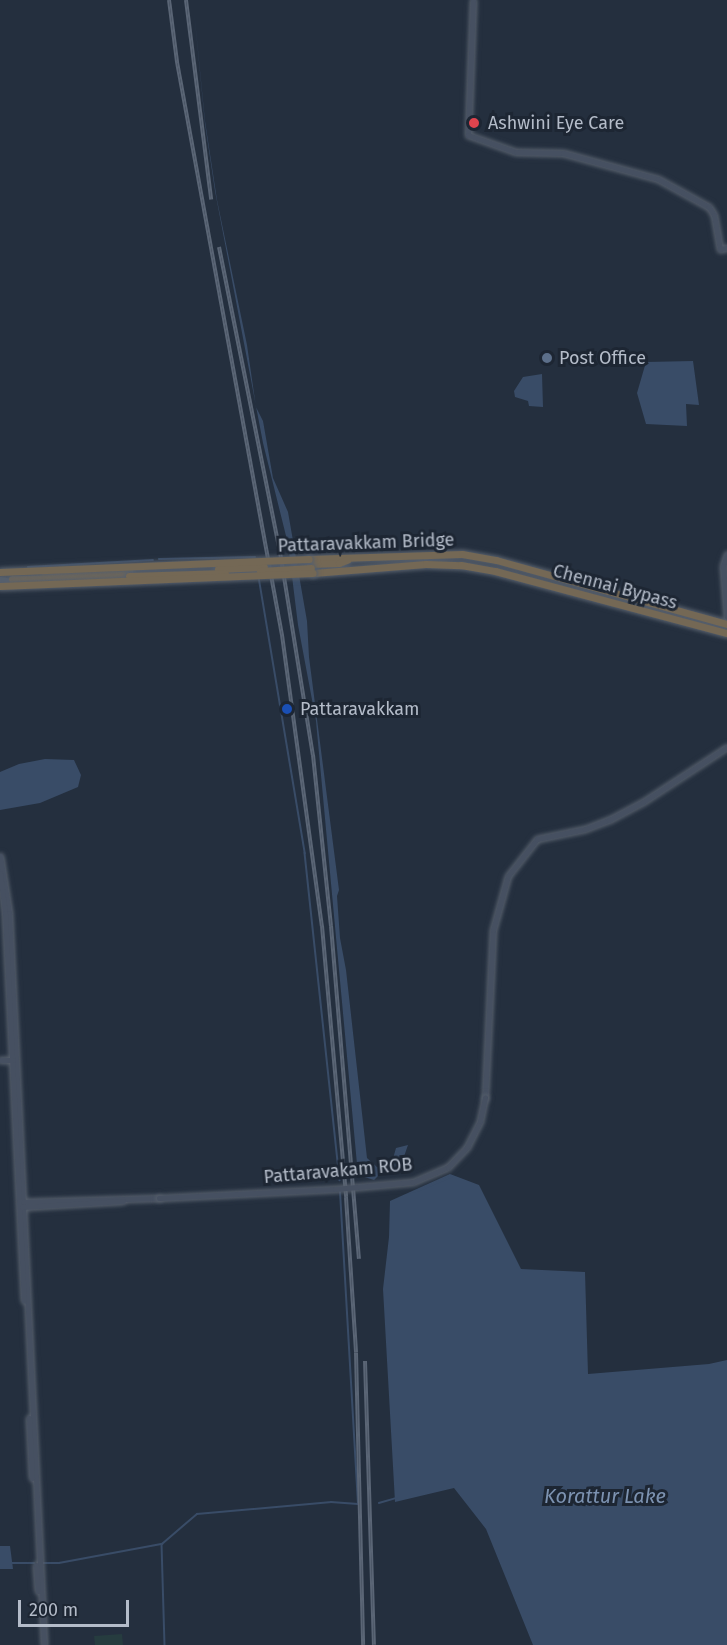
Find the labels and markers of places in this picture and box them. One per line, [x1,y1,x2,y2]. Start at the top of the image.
place label: Ashwini Eye Care [488,112,624,134]
marker: Ashwini Eye Care [465,114,483,132]
place label: Post Office [559,347,646,369]
marker: Post Office [540,351,554,365]
place label: Pattaravakkam [300,698,420,720]
marker: Pattaravakkam [278,700,296,718]

